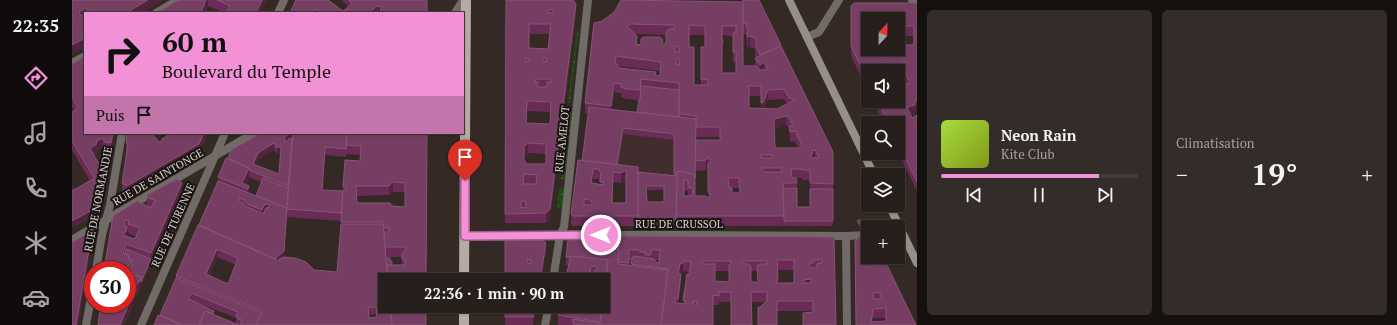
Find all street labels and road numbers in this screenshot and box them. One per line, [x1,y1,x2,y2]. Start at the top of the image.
street label: RUE AMELOT [552,105,572,173]
street label: RUE DE NORMANDIE [81,145,115,253]
street label: RUE DE SAINTONGE [110,145,206,209]
street label: RUE DE TURENNE [148,181,198,269]
street label: RUE DE CRUSSOL [635,217,723,231]

